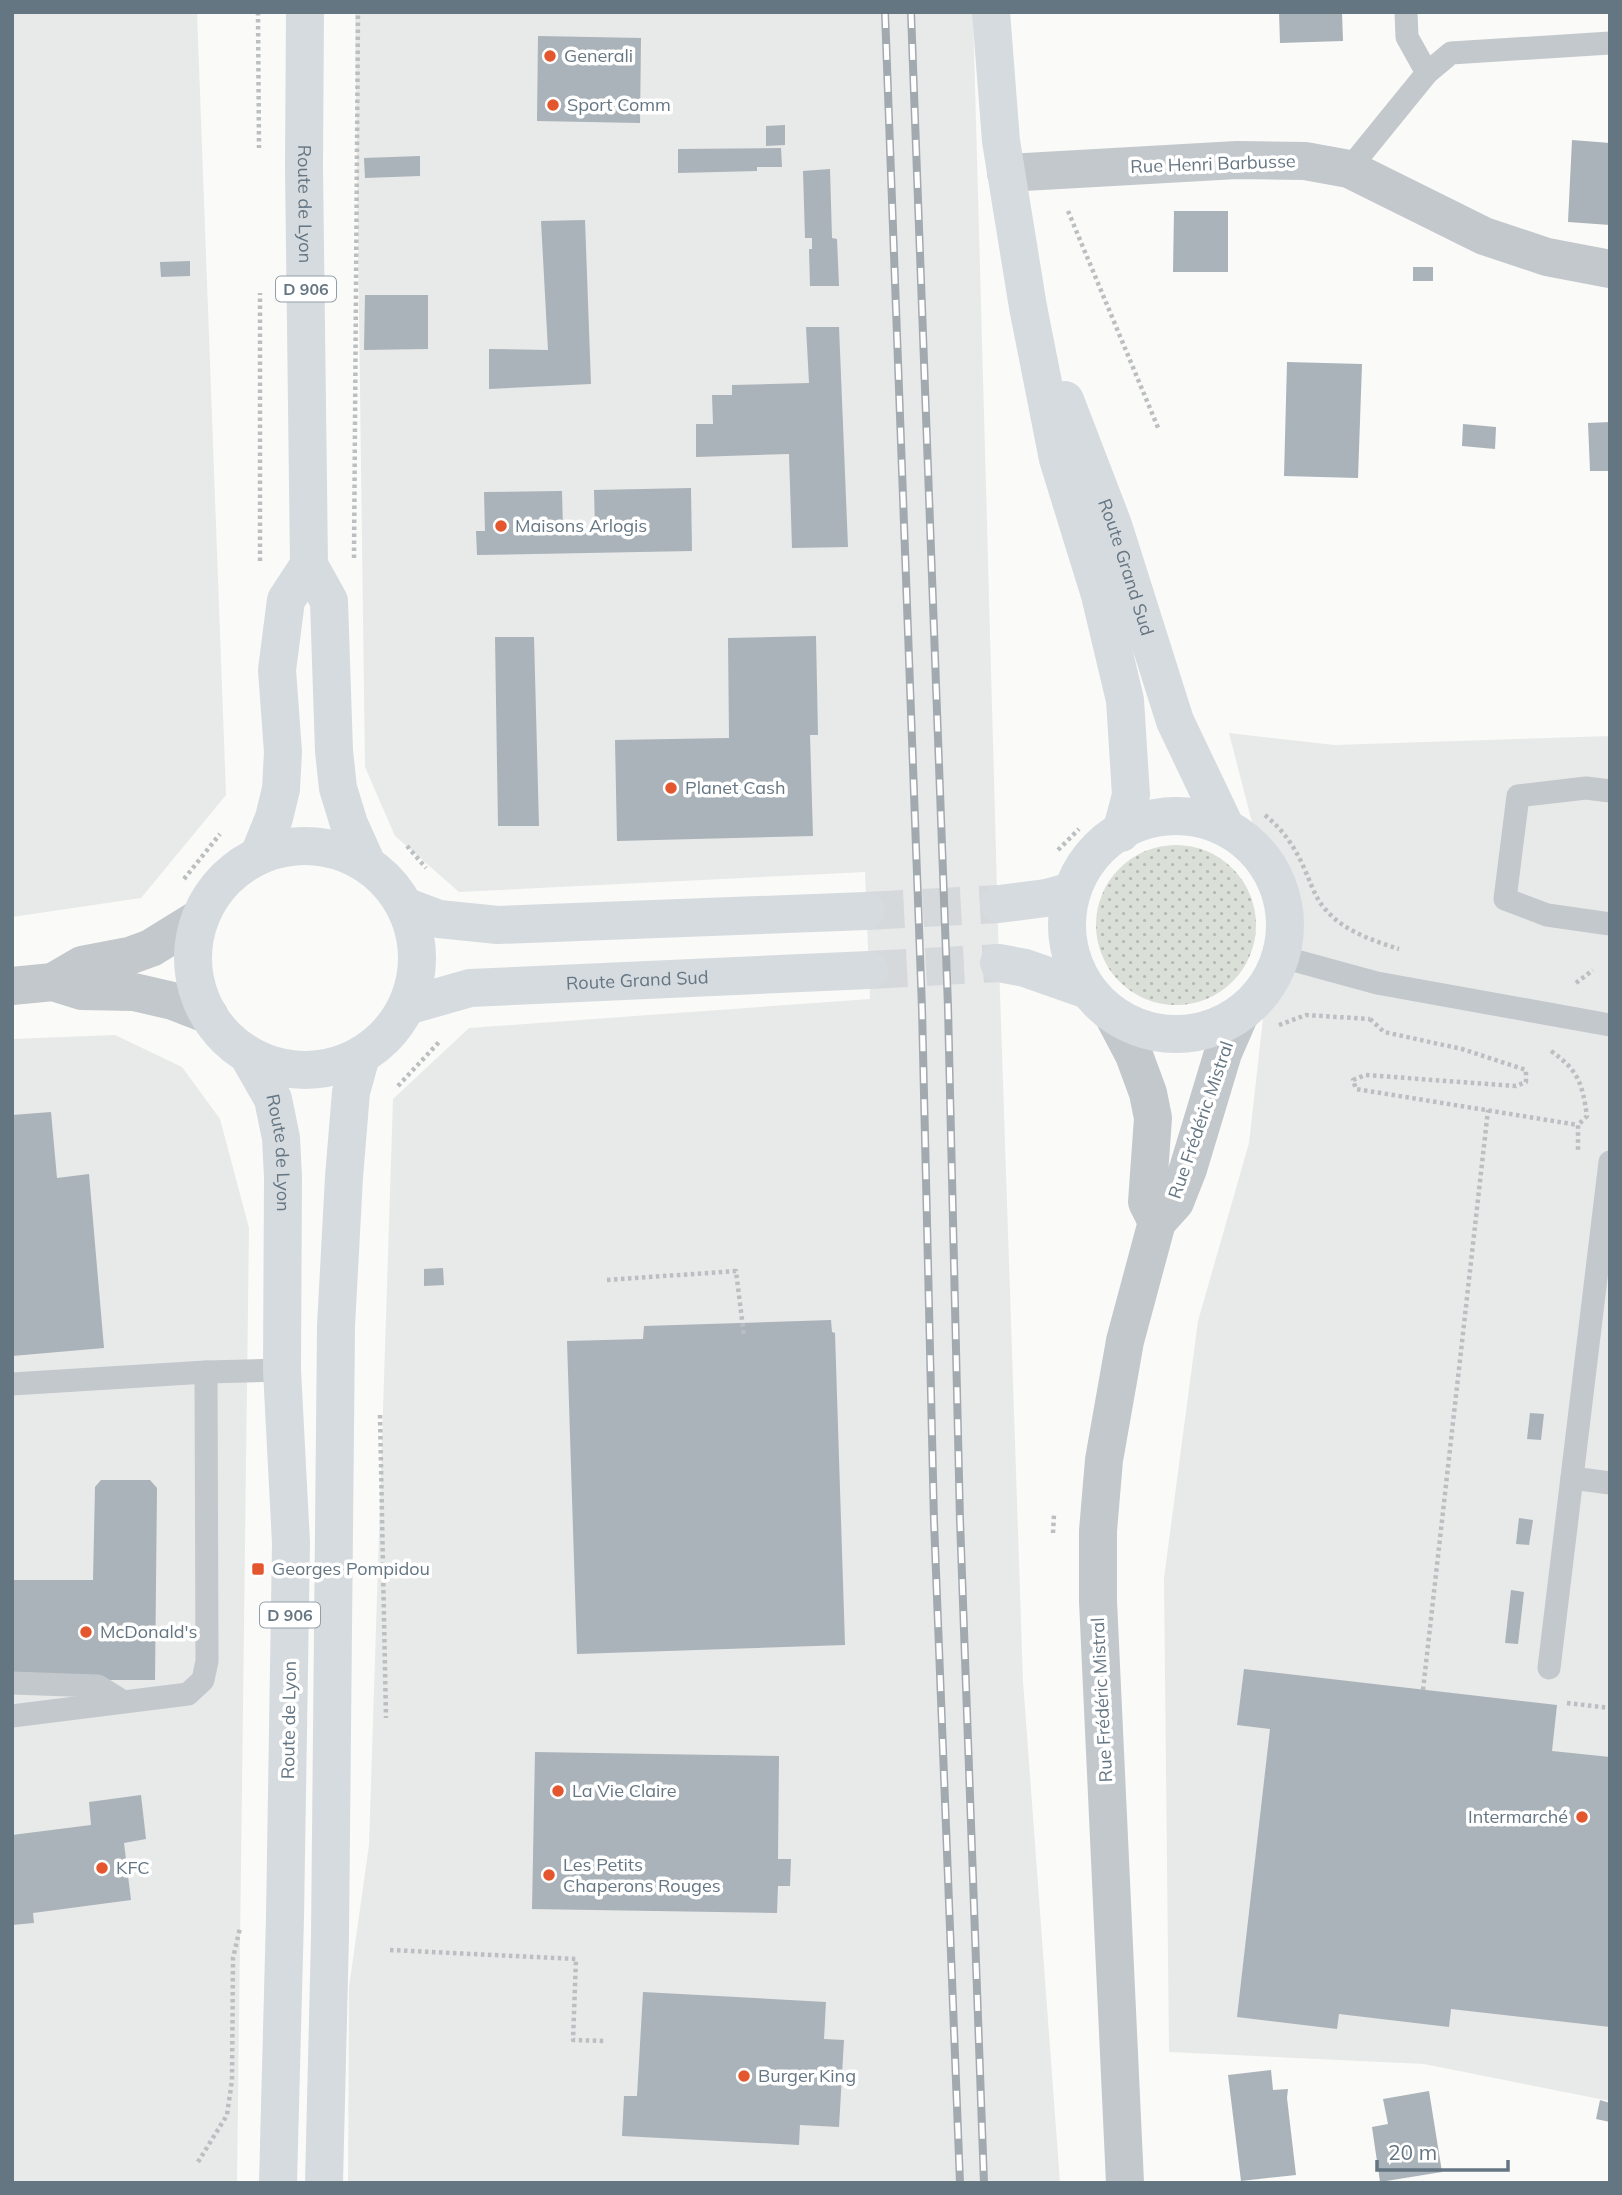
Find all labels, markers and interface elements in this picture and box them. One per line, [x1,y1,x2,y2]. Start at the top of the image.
place label: Generali [564,44,633,67]
marker: Generali [542,48,558,64]
place label: Sport Comm [567,93,671,116]
marker: Sport Comm [545,97,561,113]
street label: Route de Lyon [293,145,317,263]
street label: Rue Henri Barbusse [1130,149,1296,178]
road number: D 906 [276,276,336,302]
street label: Route Grand Sud [1093,495,1159,638]
place label: Maisons Arlogis [515,514,647,537]
marker: Maisons Arlogis [493,518,509,534]
place label: Planet Cash [685,776,785,799]
marker: Planet Cash [663,780,679,796]
street label: Route Grand Sud [566,965,709,995]
street label: Rue Frédéric Mistral [1163,1038,1238,1202]
street label: Route de Lyon [261,1092,295,1212]
place label: Georges Pompidou [272,1557,430,1580]
marker: Georges Pompidou [250,1561,266,1577]
road number: D 906 [260,1602,320,1628]
street label: Rue Frédéric Mistral [1086,1617,1117,1783]
place label: McDonald's [100,1620,197,1643]
marker: McDonald's [78,1624,94,1640]
street label: Route de Lyon [276,1661,301,1779]
place label: La Vie Claire [572,1779,677,1802]
marker: La Vie Claire [550,1783,566,1799]
place label: Intermarché [1468,1805,1568,1828]
marker: Intermarché [1574,1809,1590,1825]
place label: Les Petits Chaperons Rouges [563,1853,721,1897]
place label: KFC [116,1856,150,1879]
marker: KFC [94,1860,110,1876]
marker: Les Petits Chaperons Rouges [541,1867,557,1883]
place label: Burger King [758,2064,856,2087]
marker: Burger King [736,2068,752,2084]
scale bar [1377,2128,1508,2172]
text: 20 m [1388,2139,1437,2165]

